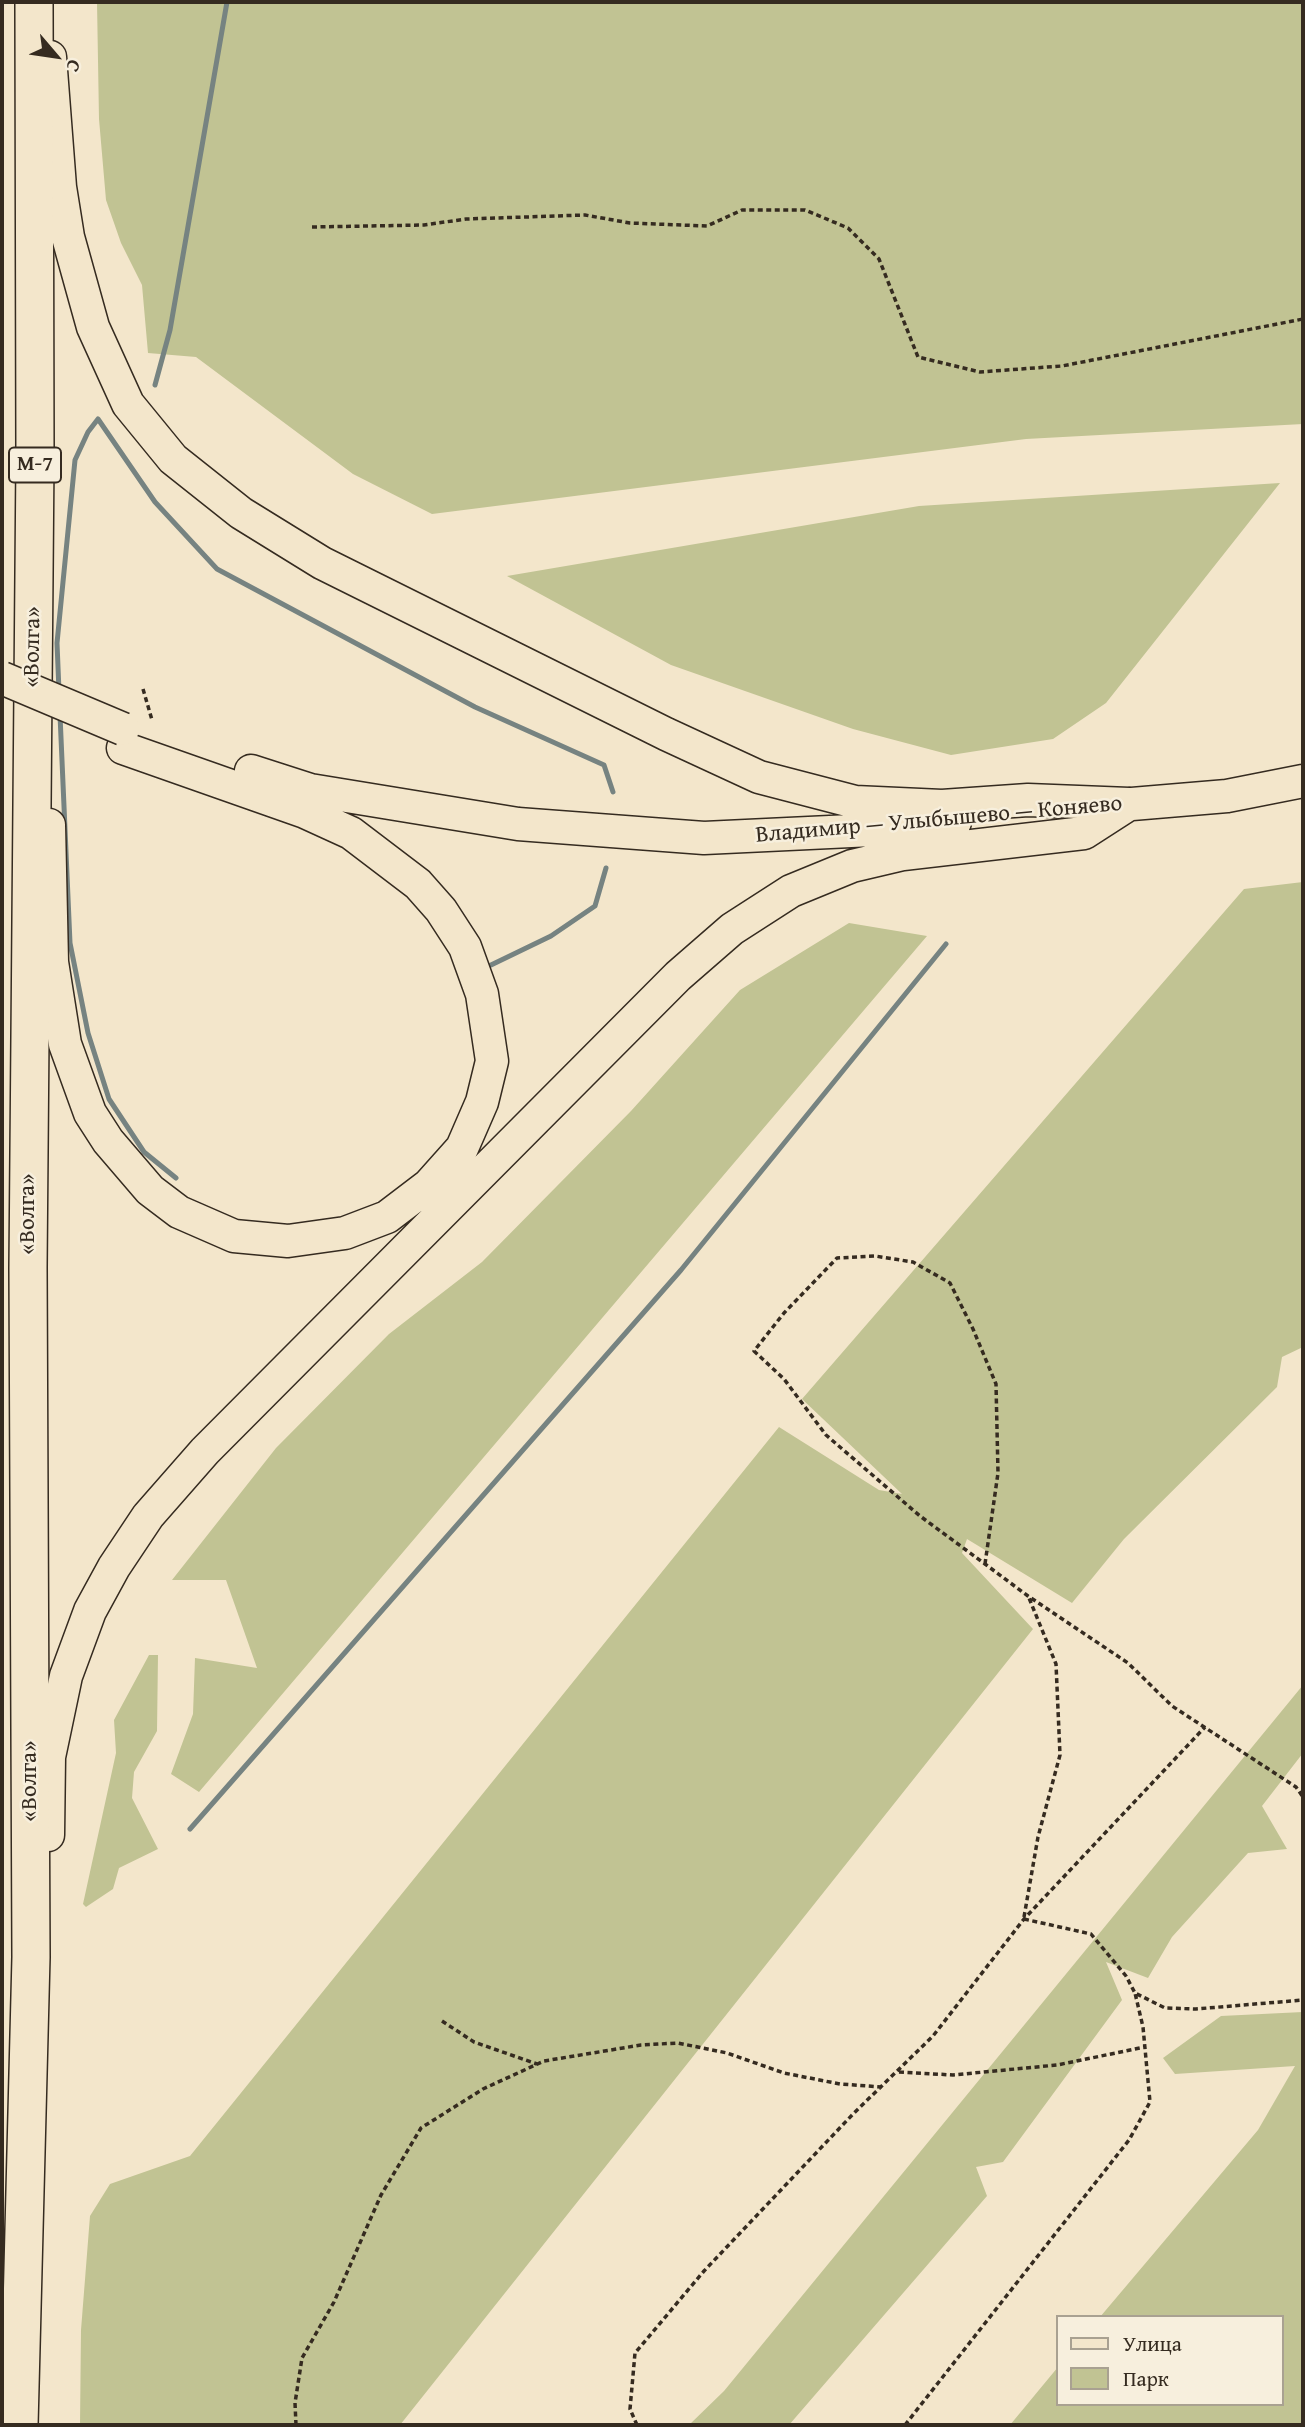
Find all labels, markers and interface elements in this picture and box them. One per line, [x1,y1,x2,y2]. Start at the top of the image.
north arrow [21,21,91,91]
text: С [60,55,89,78]
road number: М-7 [9,448,61,482]
street label: «Волга» [18,606,48,688]
street label: Владимир — Улыбышево — Коняево [755,790,1123,850]
street label: «Волга» [14,1174,42,1254]
street label: «Волга» [16,1741,44,1821]
legend [1056,2315,1284,2406]
text: Улица [1123,2328,1182,2359]
text: Парк [1123,2363,1169,2394]

